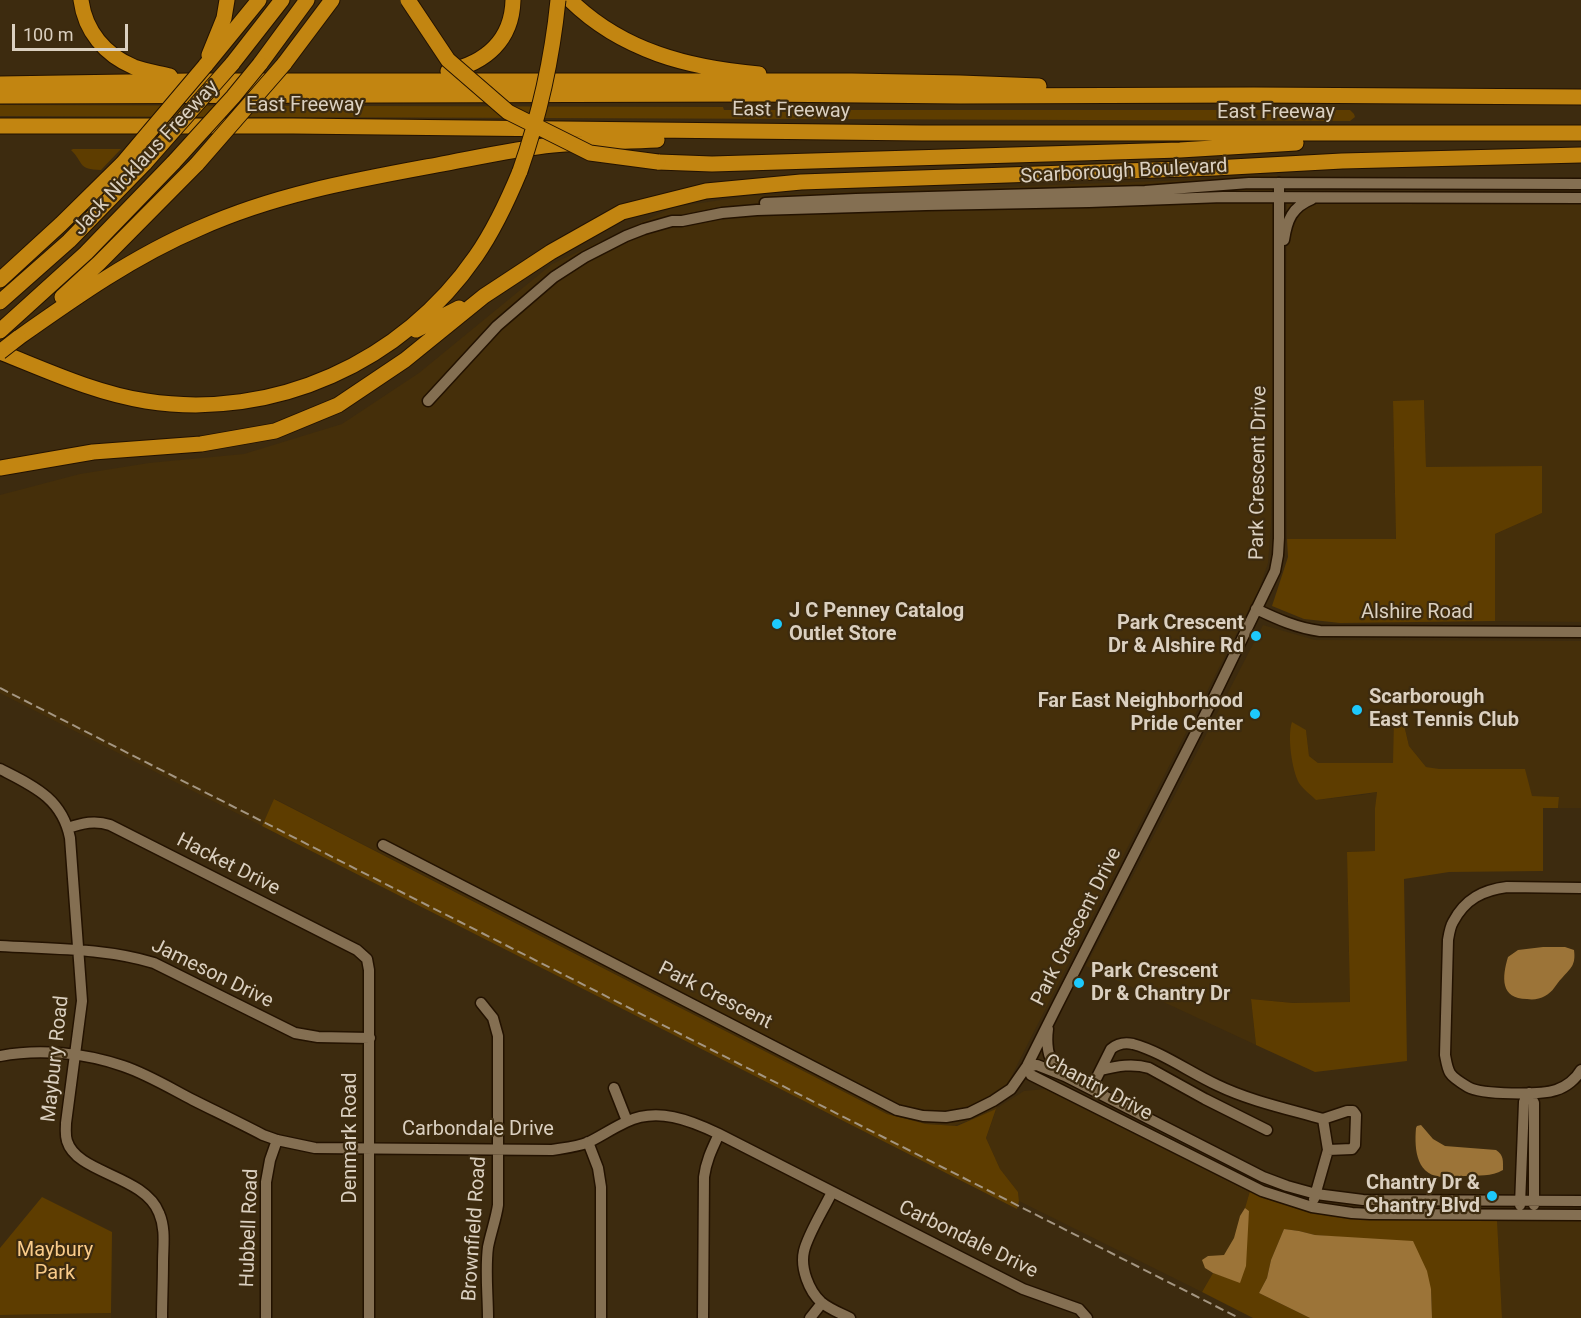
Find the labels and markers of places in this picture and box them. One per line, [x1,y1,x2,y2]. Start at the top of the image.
place label: J C Penney Catalog Outlet Store [789,600,964,647]
place label: Park Crescent Dr & Alshire Rd [1108,612,1244,659]
marker: J C Penney Catalog Outlet Store [770,617,784,631]
marker: Park Crescent Dr & Alshire Rd [1249,629,1263,643]
place label: Scarborough East Tennis Club [1369,686,1519,733]
place label: Far East Neighborhood Pride Center [1038,690,1243,737]
marker: Scarborough East Tennis Club [1350,703,1364,717]
marker: Far East Neighborhood Pride Center [1248,707,1262,721]
place label: Park Crescent Dr & Chantry Dr [1091,960,1230,1007]
marker: Park Crescent Dr & Chantry Dr [1072,976,1086,990]
place label: Chantry Dr & Chantry Blvd [1365,1172,1480,1219]
marker: Chantry Dr & Chantry Blvd [1485,1189,1499,1203]

